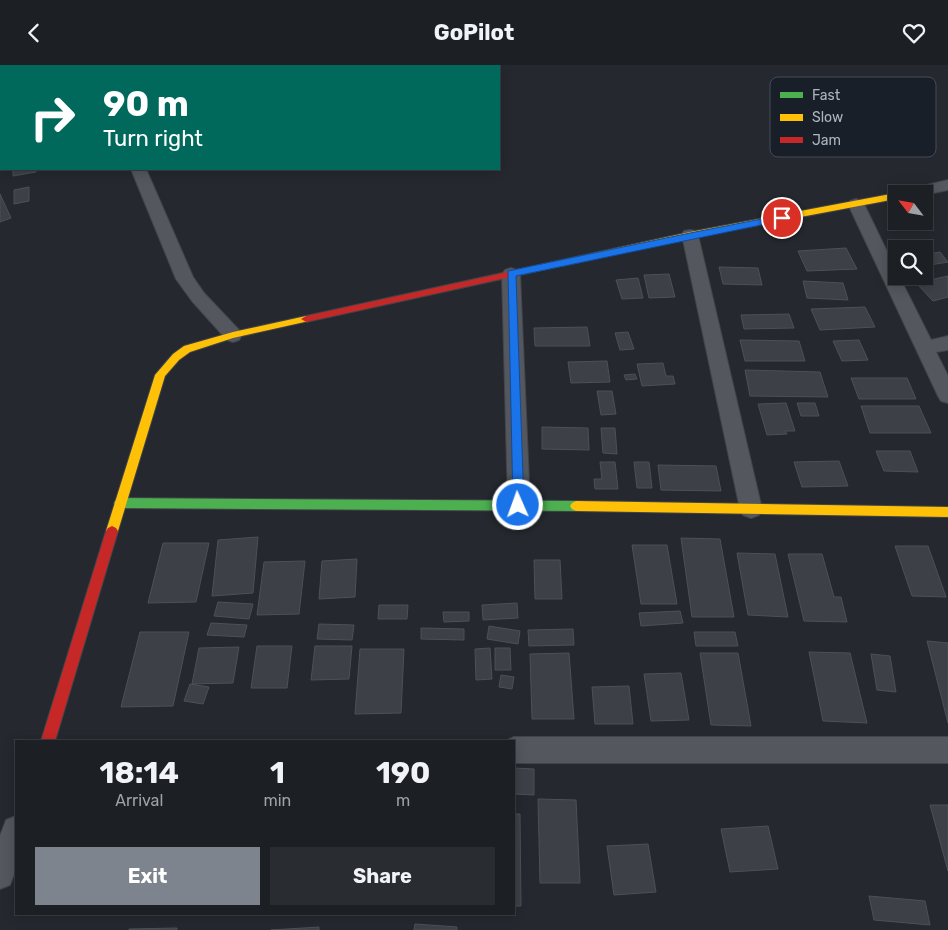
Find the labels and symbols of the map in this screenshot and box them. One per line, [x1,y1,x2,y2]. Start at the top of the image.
legend [770,77,936,157]
text: Fast [812,87,841,104]
text: Slow [812,109,843,126]
text: Jam [812,132,841,149]
north arrow [888,185,932,230]
pin [761,197,803,239]
position arrow [491,478,543,530]

